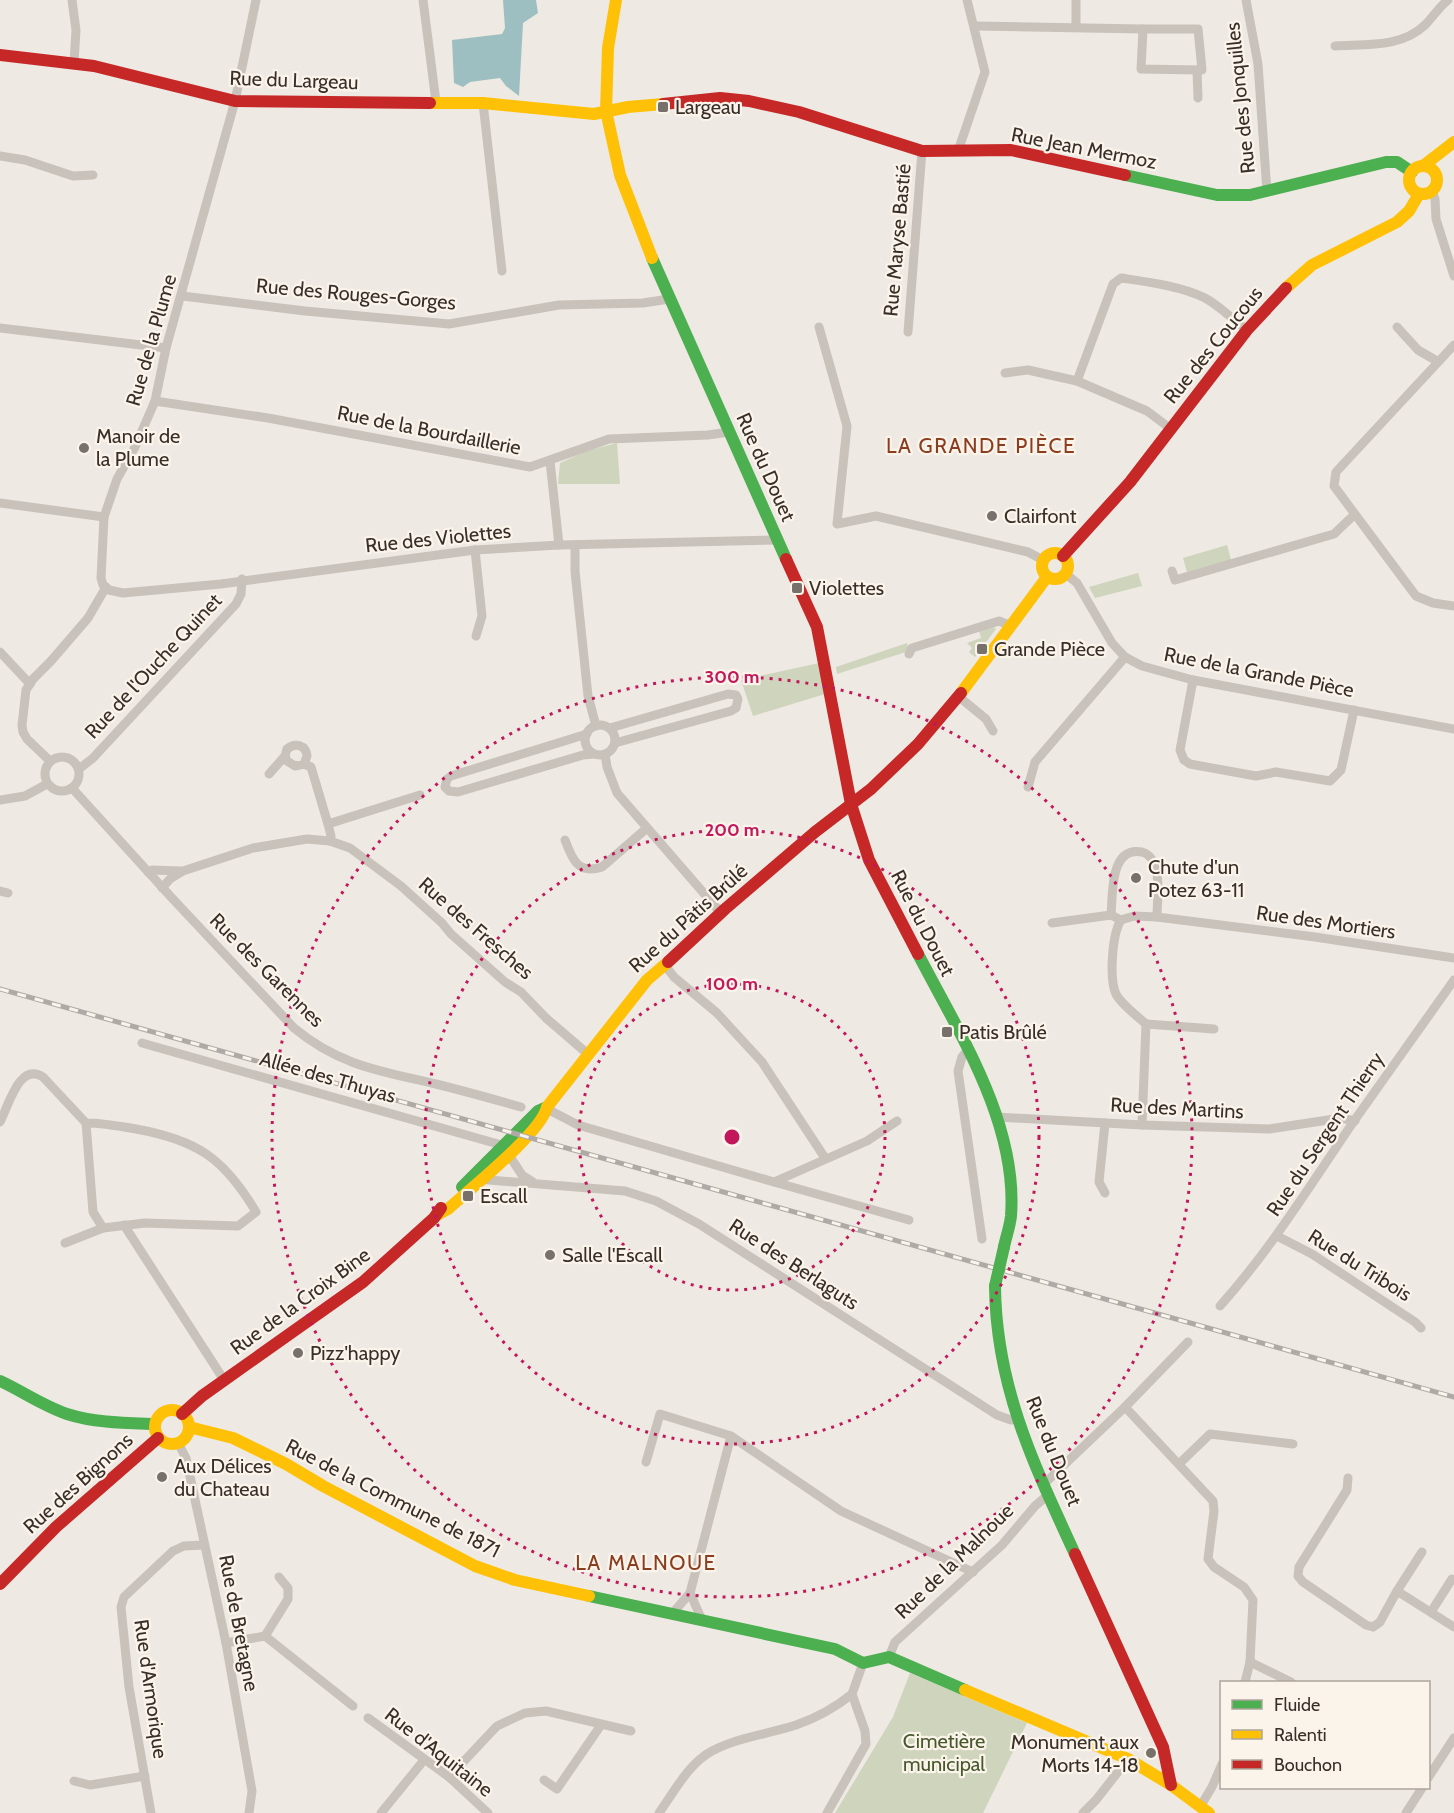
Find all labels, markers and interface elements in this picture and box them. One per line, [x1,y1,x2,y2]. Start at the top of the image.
street label: Rue des Jonquilles [1220,21,1260,175]
street label: Rue du Largeau [229,66,359,94]
place label: Largeau [675,95,741,119]
marker: Largeau [656,100,670,114]
street label: Rue Jean Mermoz [1009,122,1159,174]
street label: Rue Maryse Bastié [878,163,916,317]
street label: Rue de la Plume [121,271,181,409]
street label: Rue des Rouges-Gorges [255,273,457,315]
street label: Rue des Coucous [1159,282,1267,408]
street label: Rue de la Bourdaillerie [335,400,523,460]
street label: Rue du Douet [731,409,801,525]
place label: Manoir de la Plume [96,424,180,471]
district label: LA GRANDE PIÈCE [886,433,1076,458]
marker: Manoir de la Plume [77,441,91,455]
place label: Clairfont [1004,504,1077,528]
marker: Clairfont [985,509,999,523]
street label: Rue des Violettes [364,518,512,558]
place label: Violettes [809,576,884,600]
marker: Violettes [790,581,804,595]
street label: Rue de l'Ouche Quinet [80,588,227,743]
place label: Grande Pièce [994,637,1105,661]
marker: Grande Pièce [975,642,989,656]
street label: Rue de la Grande Pièce [1162,642,1356,702]
text: 300 m [705,666,759,688]
text: 200 m [705,819,759,841]
place label: Chute d'un Potez 63-11 [1148,855,1244,902]
street label: Rue du Pâtis Brûlé [624,859,752,977]
street label: Rue du Douet [886,866,960,980]
marker: Chute d'un Potez 63-11 [1129,871,1143,885]
street label: Rue des Fresches [414,872,538,984]
street label: Rue des Mortiers [1255,900,1397,944]
street label: Rue des Garennes [205,908,329,1032]
text: 100 m [706,973,758,995]
place label: Patis Brûlé [959,1020,1047,1044]
marker: Patis Brûlé [940,1025,954,1039]
street label: Allée des Thuyas [257,1046,399,1108]
street label: Rue du Sergent Thierry [1261,1048,1389,1220]
street label: Rue des Martins [1110,1093,1244,1123]
centre of rings [722,1127,742,1147]
place label: Escall [480,1184,528,1208]
marker: Escall [461,1189,475,1203]
street label: Rue des Berlaguts [725,1213,863,1315]
street label: Rue du Tribois [1304,1224,1416,1306]
street label: Rue de la Croix Bine [226,1242,374,1360]
place label: Salle l'Escall [562,1243,663,1267]
marker: Salle l'Escall [543,1248,557,1262]
place label: Pizz'happy [310,1341,400,1365]
marker: Pizz'happy [291,1346,305,1360]
street label: Rue du Douet [1021,1393,1087,1510]
street label: Rue des Bignons [18,1428,138,1538]
street label: Rue de la Commune de 1871 [282,1433,504,1563]
place label: Aux Délices du Chateau [174,1454,272,1501]
marker: Aux Délices du Chateau [155,1470,169,1484]
street label: Rue de la Malnoue [890,1499,1018,1623]
district label: LA MALNOUE [575,1550,717,1575]
street label: Rue de Bretagne [214,1553,264,1693]
street label: Rue d'Armorique [129,1618,173,1760]
legend [1220,1681,1430,1789]
text: Fluide [1274,1694,1320,1716]
street label: Rue d'Aquitaine [380,1702,498,1802]
text: Ralenti [1274,1724,1327,1746]
park label: Cimetière municipal [903,1729,985,1776]
place label: Monument aux Morts 14-18 [1011,1730,1140,1777]
marker: Monument aux Morts 14-18 [1144,1746,1158,1760]
text: Bouchon [1274,1754,1342,1776]

